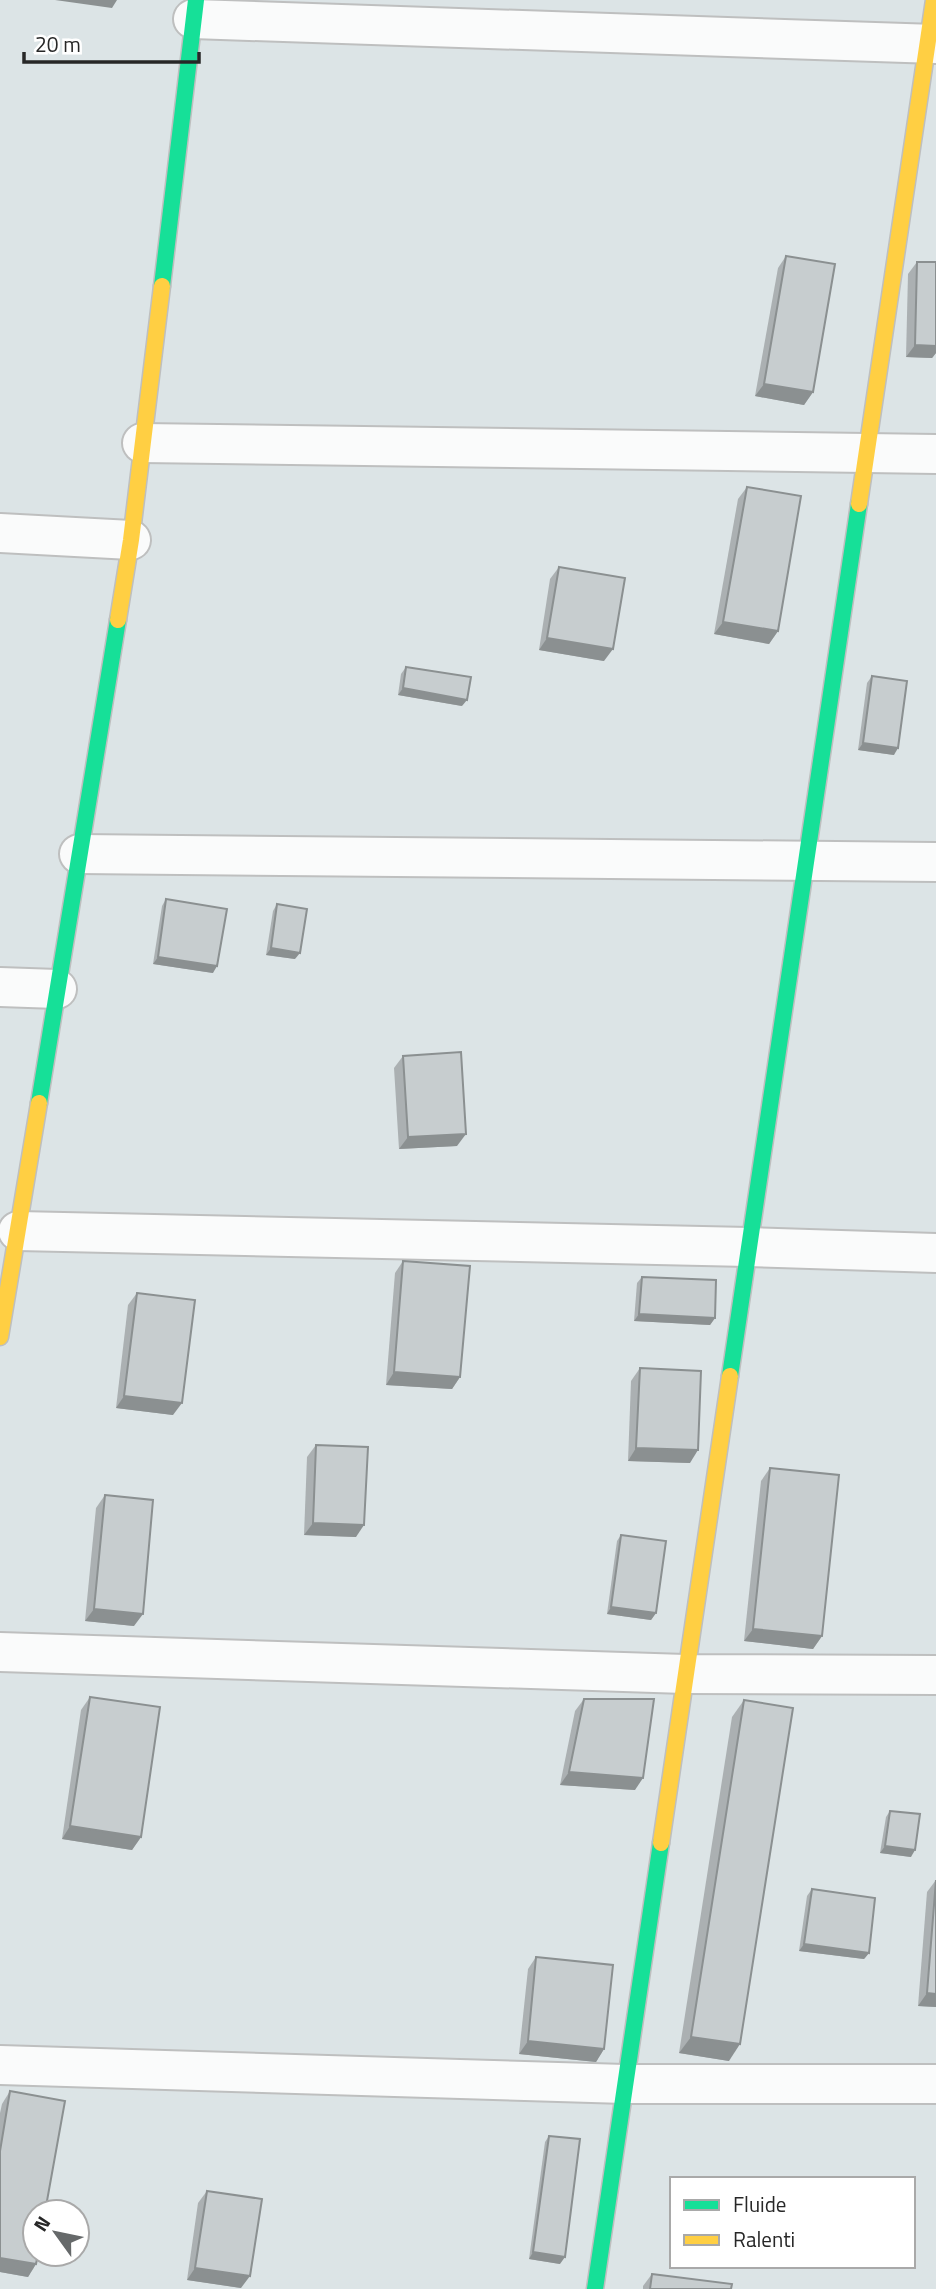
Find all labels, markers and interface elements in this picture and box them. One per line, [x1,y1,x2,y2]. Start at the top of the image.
scale bar [24,21,200,65]
text: 20 m [35,28,81,60]
legend [670,2177,915,2268]
text: Fluide [733,2188,786,2220]
north arrow [21,2198,91,2268]
text: N [26,2210,57,2237]
text: Ralenti [733,2223,795,2255]

